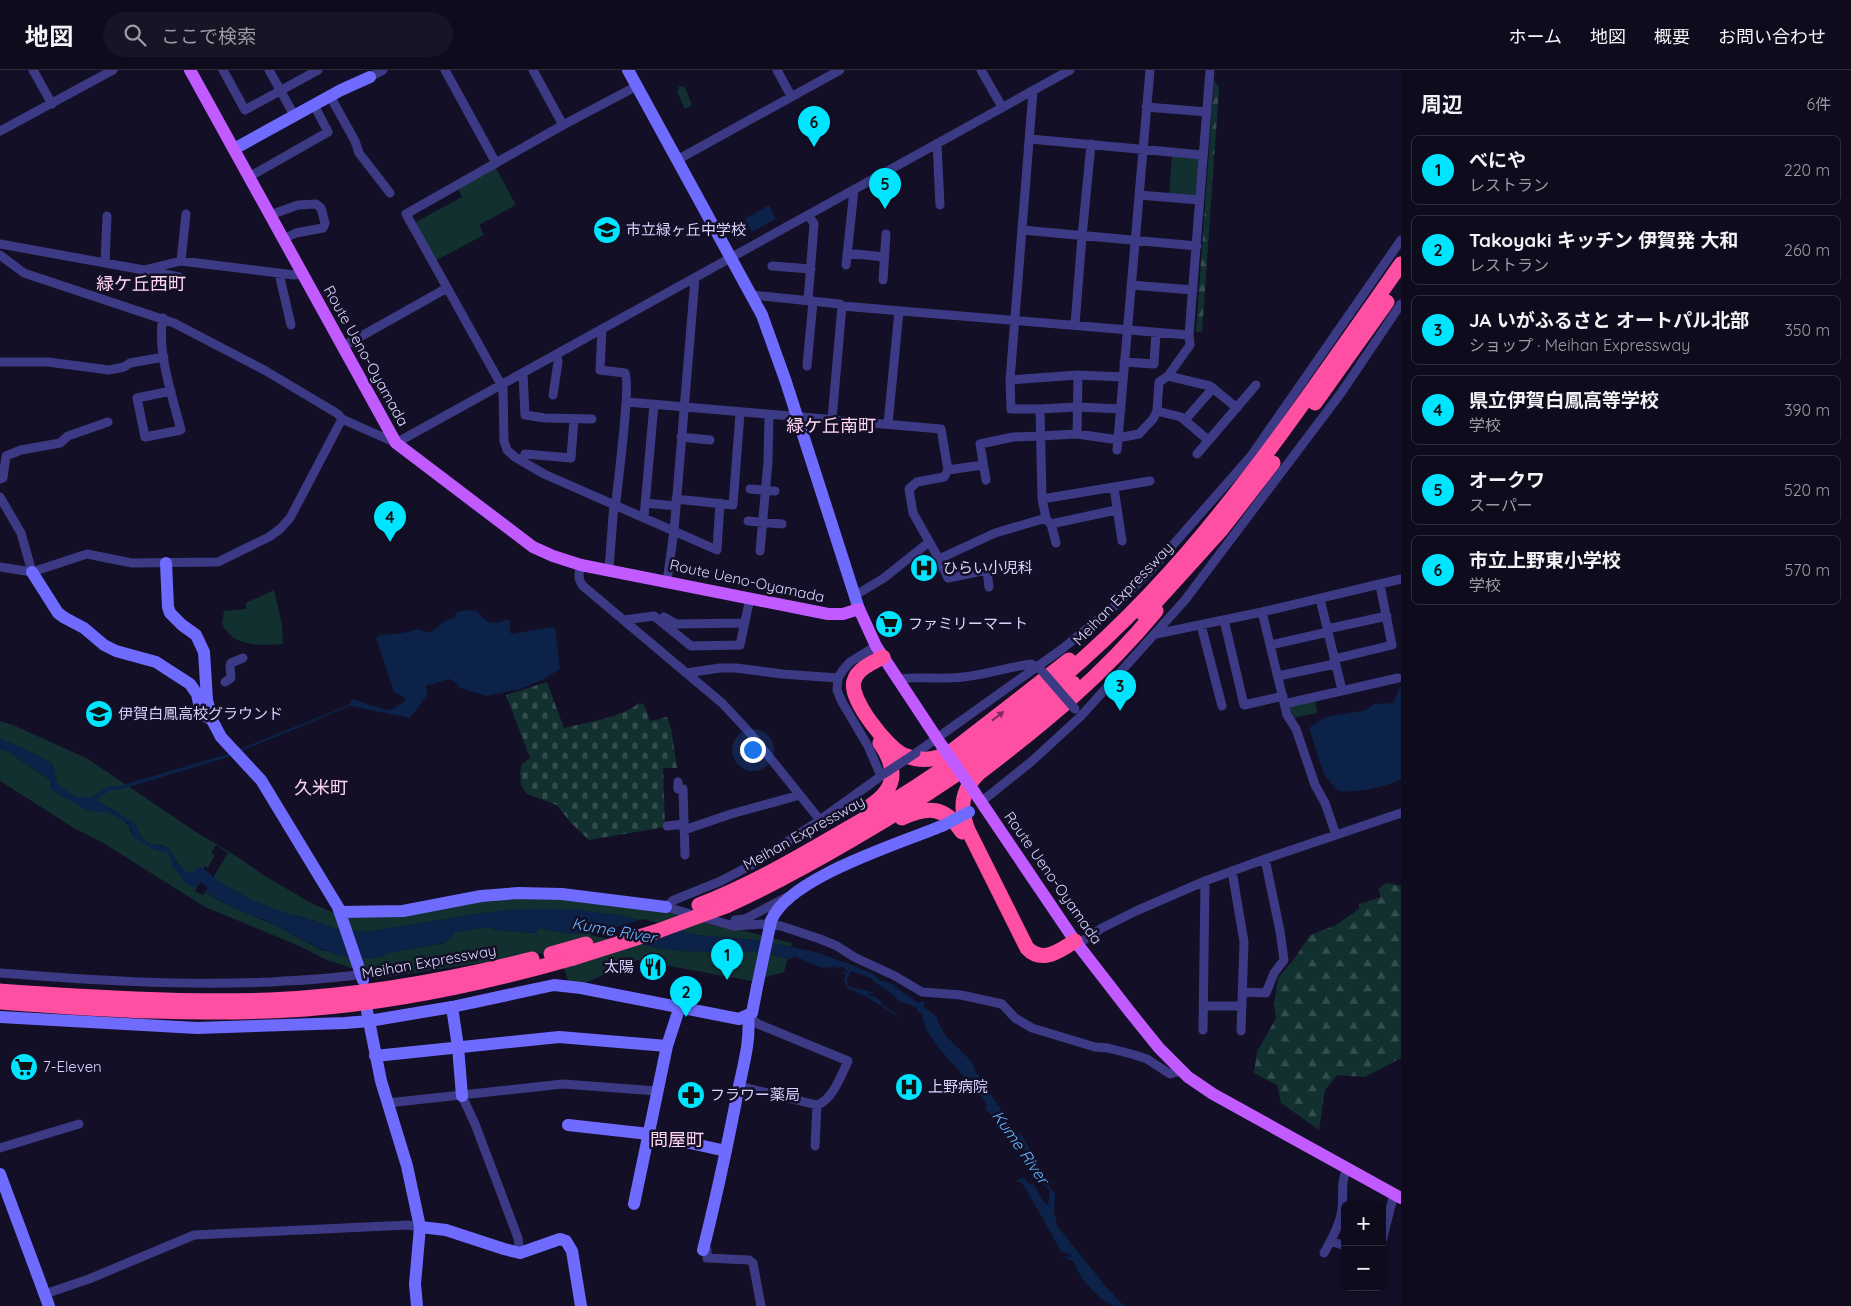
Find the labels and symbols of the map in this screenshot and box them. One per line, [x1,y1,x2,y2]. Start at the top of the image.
pin: 6 [798,106,830,147]
pin: 5 [869,168,901,209]
school or university icon: 市立緑ヶ丘中学校 [592,215,622,245]
place label: 市立緑ヶ丘中学校 [626,220,746,239]
district label: 緑ケ丘西町 [96,272,186,295]
street label: Route Ueno-Oyamada [320,282,413,429]
district label: 緑ケ丘南町 [786,414,876,437]
pin: 4 [374,501,406,542]
street label: Meihan Expressway [1068,538,1177,649]
hospital icon: ひらい小児科 [909,553,939,583]
street label: Route Ueno-Oyamada [668,555,826,606]
place label: ひらい小児科 [943,558,1033,577]
supermarket icon: ファミリーマート [874,609,904,639]
place label: ファミリーマート [908,614,1028,633]
pin: 3 [1104,670,1136,711]
school or university icon: 伊賀白鳳高校グラウンド [84,699,114,729]
place label: 伊賀白鳳高校グラウンド [118,704,283,723]
one-way arrow [991,710,1004,721]
your location [740,737,766,763]
district label: 久米町 [294,776,348,799]
street label: Meihan Expressway [740,791,868,874]
street label: Route Ueno-Oyamada [1000,808,1106,948]
water label: Kume River [570,913,660,948]
pin: 1 [711,939,743,980]
street label: Meihan Expressway [360,940,498,983]
restaurant icon: 太陽 [638,952,668,982]
place label: 太陽 [604,957,634,976]
pin: 2 [670,976,702,1017]
supermarket icon: 7-Eleven [9,1052,39,1082]
place label: 7-Eleven [43,1057,102,1076]
hospital icon: 上野病院 [894,1072,924,1102]
place label: 上野病院 [928,1077,988,1096]
pharmacy icon: フラワー薬局 [676,1080,706,1110]
place label: フラワー薬局 [710,1085,800,1104]
water label: Kume River [988,1106,1055,1189]
district label: 問屋町 [650,1128,704,1151]

